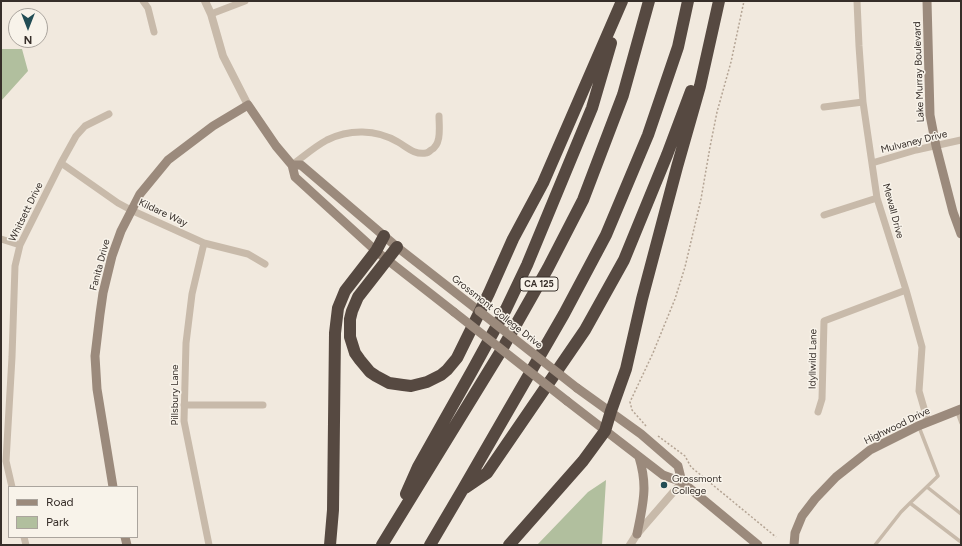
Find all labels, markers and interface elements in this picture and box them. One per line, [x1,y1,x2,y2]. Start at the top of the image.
north arrow [8,8,48,48]
street label: Lake Murray Boulevard [911,21,927,123]
text: N [24,33,32,46]
street label: Mulvaney Drive [879,128,949,156]
street label: Whitsett Drive [6,180,46,244]
street label: Mewall Drive [880,182,906,240]
street label: Kildare Way [137,196,189,230]
street label: Fanita Drive [87,238,113,292]
street label: Grossmont College Drive [449,273,545,351]
road number: CA 125 [520,277,558,291]
street label: Idyllwild Lane [806,329,820,389]
street label: Pillsbury Lane [169,364,181,426]
street label: Highwood Drive [862,405,932,447]
place label: Grossmont College [672,473,722,496]
marker: Grossmont College [659,480,669,490]
legend [8,486,138,538]
text: Road [46,495,74,509]
text: Park [46,515,69,529]

